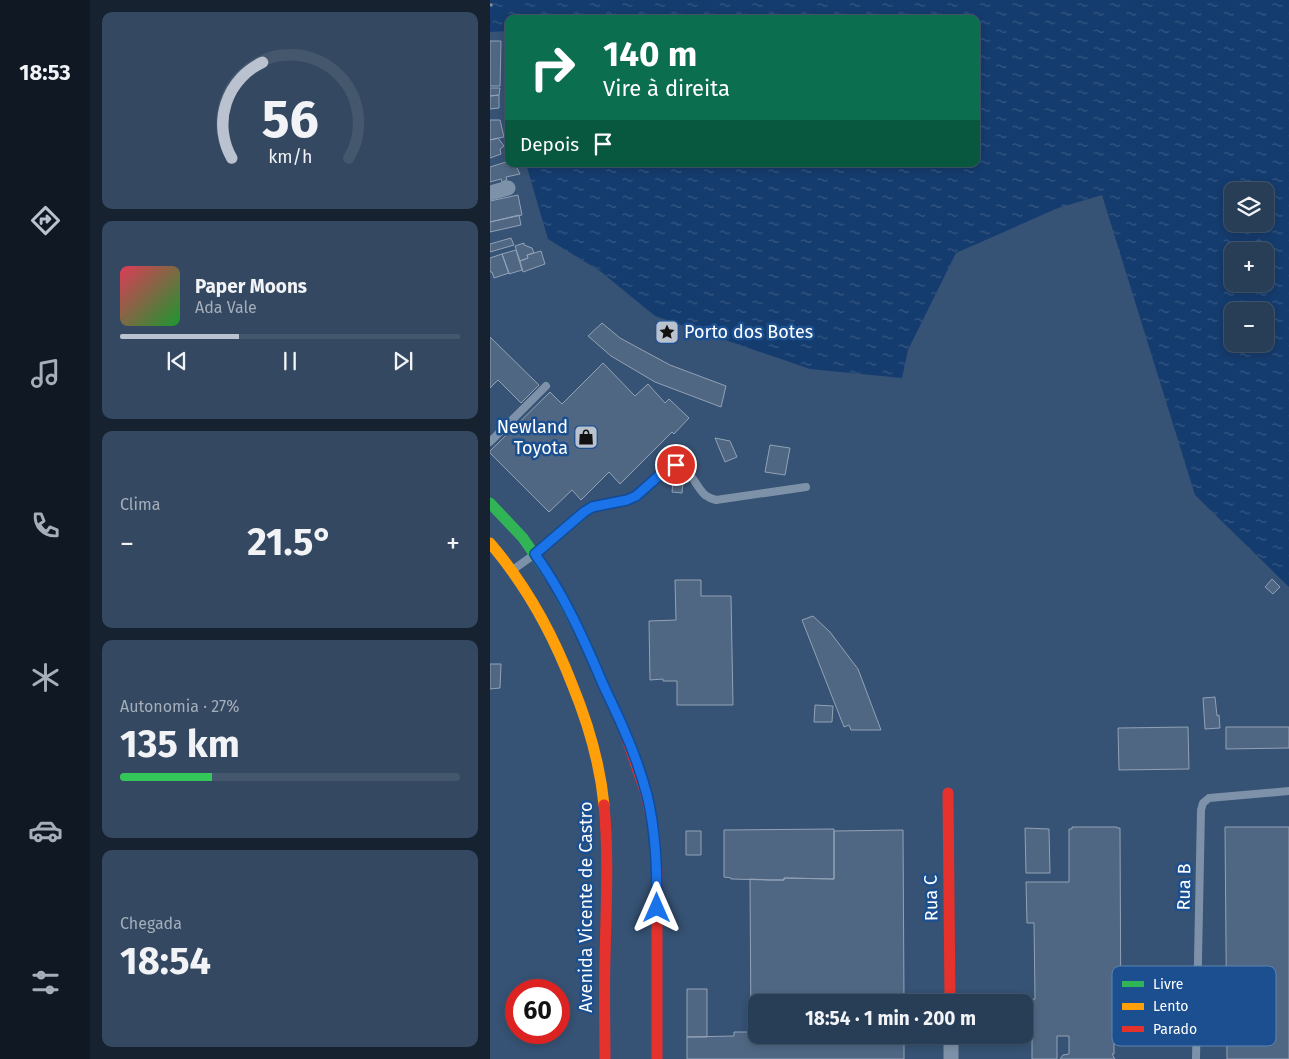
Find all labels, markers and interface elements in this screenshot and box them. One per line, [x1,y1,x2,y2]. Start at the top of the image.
text: 140 m [603,33,697,75]
icon: right [520,35,585,100]
text: 18:53 [19,59,71,86]
text: Vire à direita [603,75,730,102]
text: 56 [261,88,319,151]
icon: arrive [589,130,617,158]
text: Depois [520,133,579,156]
text: km/h [268,146,312,168]
map controls [1224,182,1274,352]
button: layers [1224,182,1274,232]
icon: directions [28,203,63,238]
button: + [1224,242,1274,292]
text: Paper Moons [195,275,307,298]
text: Ada Vale [195,298,257,317]
button: − [1224,302,1274,352]
place icon: Porto dos Botes [654,319,680,345]
place label: Porto dos Botes [684,321,813,343]
icon: previous [163,347,191,375]
icon: pause [276,347,304,375]
icon: next [389,347,417,375]
icon: music [28,356,63,391]
place label: Newland Toyota [497,416,568,459]
shop icon: Newland Toyota [573,424,599,450]
pin [655,444,697,486]
icon: arrive [662,451,690,479]
text: Clima [120,495,160,514]
icon: phone [28,508,63,543]
text: 21.5° [247,519,333,565]
text: − [120,527,134,560]
text: + [446,527,460,560]
icon: climate [28,660,63,695]
text: Autonomia · 27% [120,697,240,716]
text: 135 km [120,721,240,767]
street label: Avenida Vicente de Castro [575,801,597,1013]
icon: car [28,813,63,848]
street label: Rua B [1173,863,1195,911]
street label: Rua C [920,875,942,921]
position arrow [630,881,682,933]
text: Chegada [120,914,182,933]
text: 18:54 [120,938,211,984]
icon: filters [28,965,63,1000]
legend [1112,966,1276,1046]
text: Livre [1153,976,1183,993]
speed limit sign: 60 [505,979,570,1044]
text: Lento [1153,998,1188,1015]
text: 18:54 · 1 min · 200 m [805,1007,976,1030]
text: Parado [1153,1021,1197,1038]

